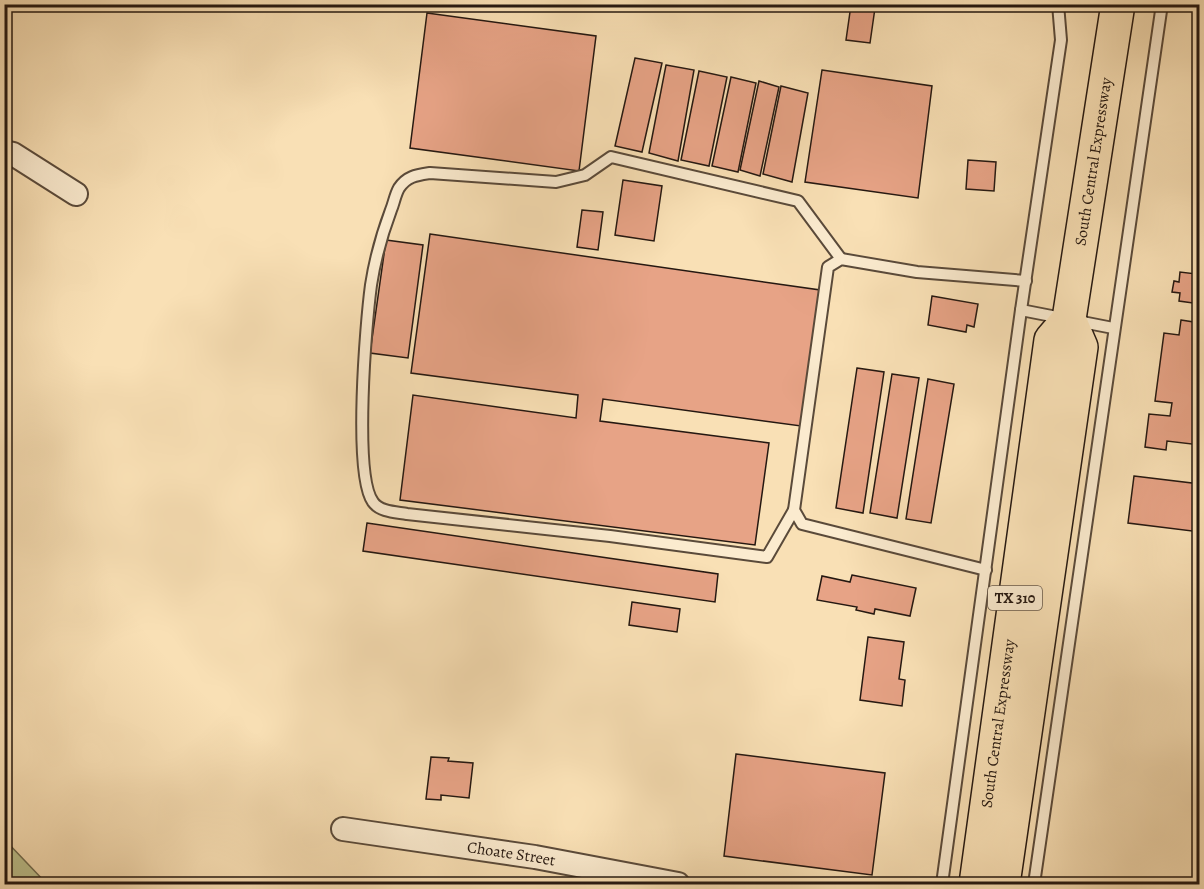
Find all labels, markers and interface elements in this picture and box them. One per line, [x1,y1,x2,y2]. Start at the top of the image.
street label: South Central Expressway [1070,75,1118,247]
road number: TX 310 [988,586,1042,610]
street label: South Central Expressway [976,637,1021,809]
street label: Choate Street [466,836,557,872]

